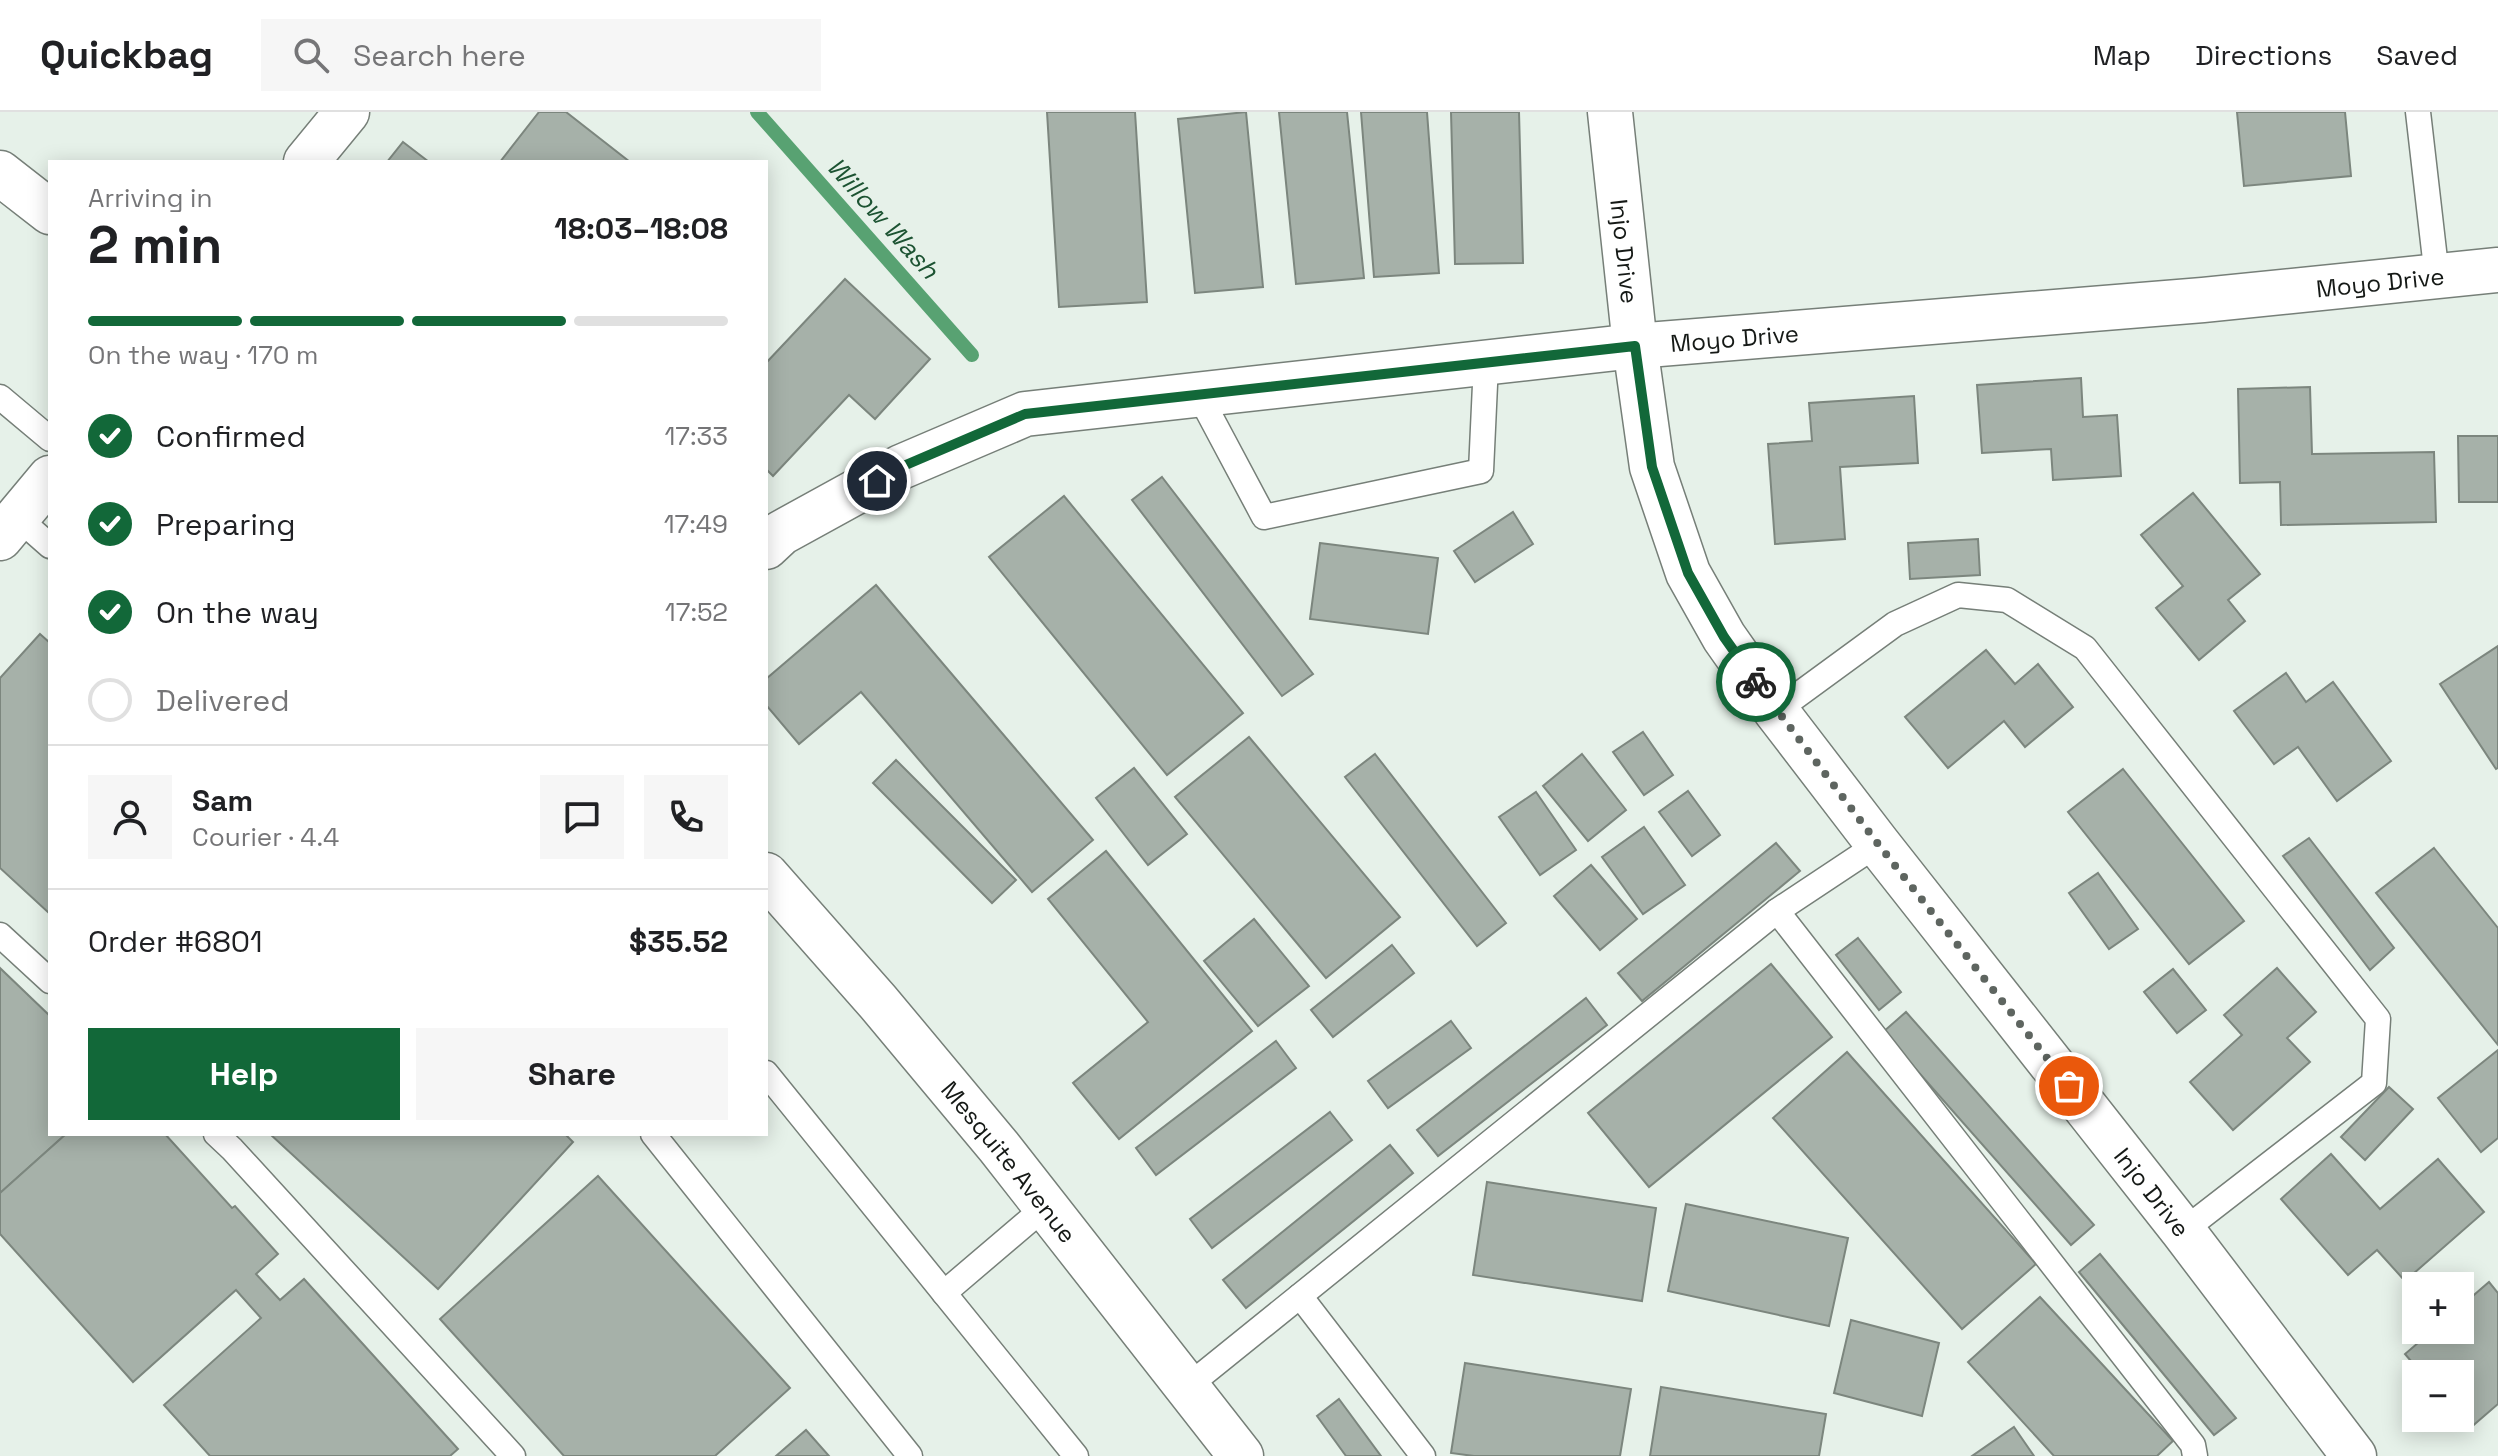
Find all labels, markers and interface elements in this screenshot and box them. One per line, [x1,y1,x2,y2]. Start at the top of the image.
search box [261,19,821,91]
text: Quickbag [40,31,213,79]
icon: search [289,33,333,77]
text: Search here [353,36,526,75]
text: Map [2093,37,2151,73]
text: Directions [2195,37,2332,73]
text: Saved [2376,37,2458,73]
water label: Willow Wash [820,150,947,287]
text: Arriving in [88,181,212,215]
street label: Injo Drive [1604,197,1646,305]
text: 18:03–18:08 [554,209,728,248]
text: 2 min [88,212,222,278]
street label: Moyo Drive [2314,260,2446,304]
street label: Moyo Drive [1669,317,1800,359]
text: On the way · 170 m [88,338,318,372]
icon: check [88,414,132,458]
text: Confirmed [156,417,306,456]
text: 17:33 [664,419,728,453]
pin [843,447,911,515]
icon: home [855,459,899,503]
icon: check [88,502,132,546]
text: Preparing [156,505,295,544]
text: 17:49 [664,507,728,541]
icon: check [88,590,132,634]
text: On the way [156,593,319,632]
text: 17:52 [665,595,728,629]
courier [1716,642,1796,722]
icon: bike [1734,660,1778,704]
text: Delivered [156,681,290,720]
button: person [88,775,172,859]
button: chat [540,775,624,859]
button: phone [644,775,728,859]
text: Sam [192,781,253,820]
text: Courier · 4.4 [192,820,339,854]
text: Order #6801 [88,922,263,961]
text: $35.52 [629,922,728,961]
button: Help [88,1028,400,1120]
button: Share [416,1028,728,1120]
pin [2035,1052,2103,1120]
icon: bag [2047,1064,2091,1108]
street label: Mesquite Avenue [935,1074,1084,1249]
street label: Injo Drive [2108,1141,2197,1243]
map controls [2402,1272,2474,1432]
button: + [2402,1272,2474,1344]
button: − [2402,1360,2474,1432]

